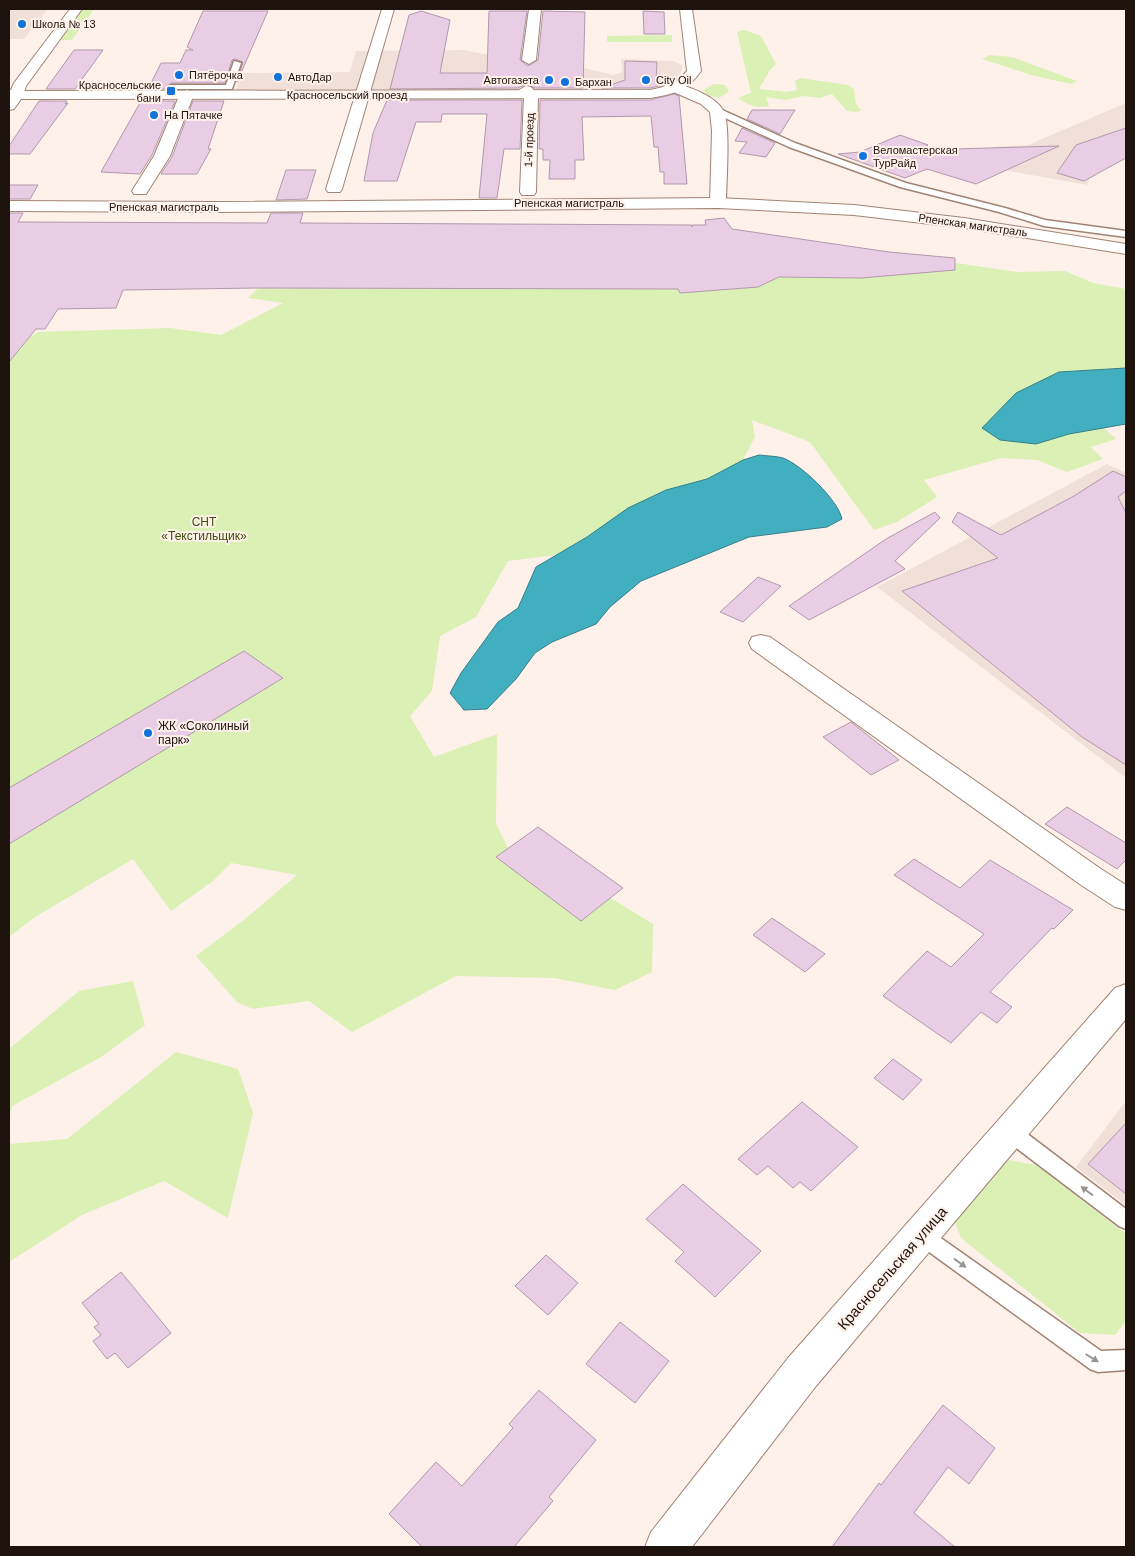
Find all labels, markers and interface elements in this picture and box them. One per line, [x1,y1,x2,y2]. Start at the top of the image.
marker: Школа № 13 [16,18,28,30]
place label: Школа № 13 [32,18,96,30]
marker: Пятёрочка [173,69,185,81]
place label: Пятёрочка [189,69,244,81]
marker: АвтоДар [272,71,284,83]
place label: АвтоДар [288,71,332,83]
place label: Автогазета [484,74,540,86]
marker: Автогазета [543,74,555,86]
marker: City Oil [640,74,652,86]
place label: City Oil [656,74,691,86]
marker: Бархан [559,76,571,88]
place label: Бархан [575,76,612,88]
place label: Красносельские бани [79,79,161,104]
marker: Красносельские бани [165,85,177,97]
street label: Красносельский проезд [287,89,408,101]
marker: На Пятачке [148,109,160,121]
place label: На Пятачке [164,109,223,121]
street label: 1-й проезд [522,112,536,167]
place label: Веломастерская ТурРайд [873,144,958,169]
marker: Веломастерская ТурРайд [857,150,869,162]
street label: Рпенская магистраль [514,197,624,209]
street label: Рпенская магистраль [109,201,219,213]
street label: Рпенская магистраль [918,211,1029,239]
park label: СНТ «Текстильщик» [161,515,247,543]
place label: ЖК «Соколиный парк» [158,719,249,747]
marker: ЖК «Соколиный парк» [142,727,154,739]
one-way arrow [1080,1186,1094,1196]
street label: Красносельская улица [834,1202,951,1333]
one-way arrow [953,1258,967,1268]
one-way arrow [1085,1353,1099,1362]

